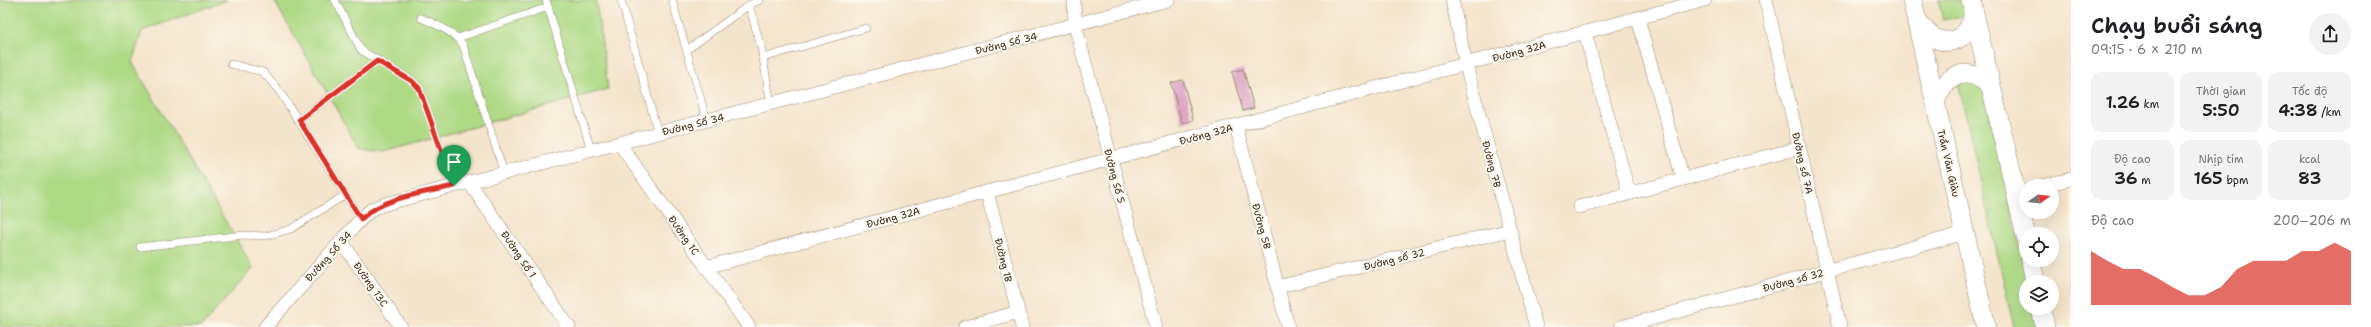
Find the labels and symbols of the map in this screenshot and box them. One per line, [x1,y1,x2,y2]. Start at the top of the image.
street label: Đường Số 34 [974,30,1038,57]
street label: Đường 32A [1491,38,1547,65]
street label: Đường Số 34 [661,111,725,138]
street label: Đường 32A [1178,121,1234,148]
street label: Trần Văn Giàu [1934,128,1963,199]
street label: Đường số 7A [1789,131,1816,195]
street label: Đường 7B [1479,139,1504,189]
pin [437,145,471,186]
street label: Đường Số 5 [1101,147,1128,205]
north arrow [2019,179,2059,219]
street label: Đường 5B [1249,202,1274,251]
street label: Đường 32A [865,204,921,231]
street label: Đường 1C [665,213,702,257]
street label: Đường Số 34 [302,228,354,284]
street label: Đường Số 1 [498,228,539,280]
street label: Đường 1B [992,237,1015,284]
street label: Đường số 32 [1362,246,1426,273]
street label: Đường 13C [350,259,391,309]
street label: Đường số 32 [1761,266,1825,295]

